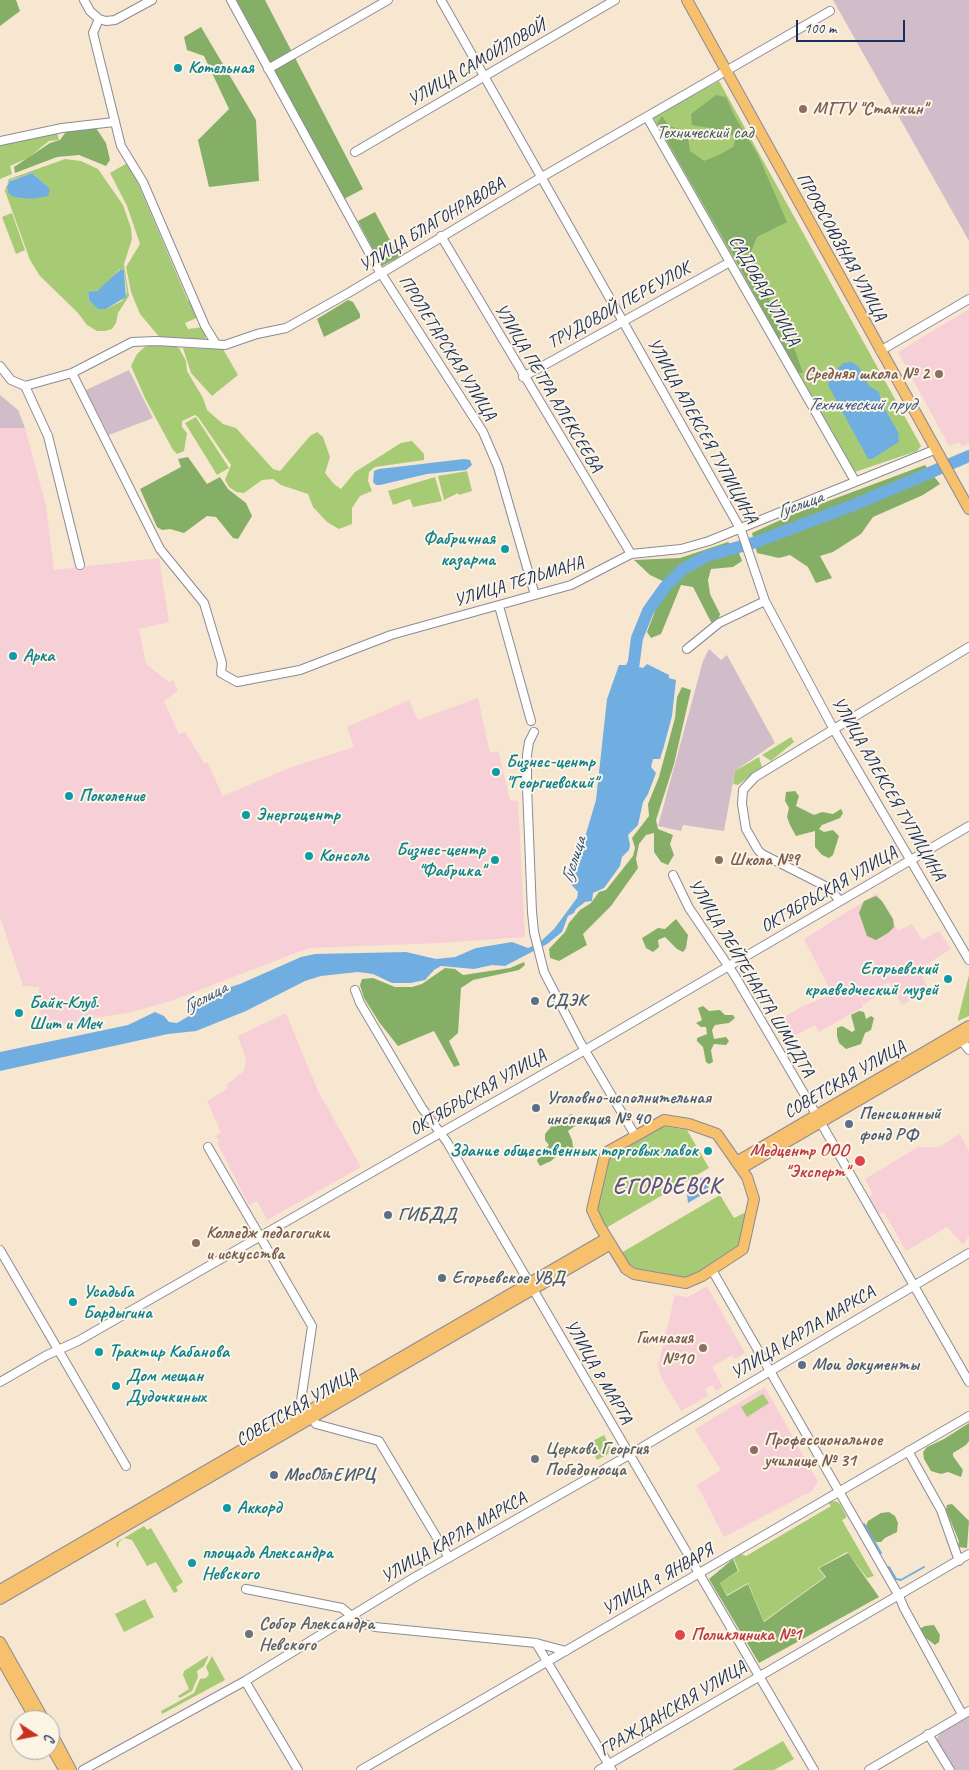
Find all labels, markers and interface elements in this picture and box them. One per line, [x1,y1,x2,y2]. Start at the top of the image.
scale bar [799,10,908,42]
street label: УЛИЦА САМОЙЛОВОЙ [404,15,550,111]
text: 100 m [804,19,836,38]
place label: Котельная [188,57,254,79]
marker: Котельная [172,62,184,74]
place label: МГТУ "Станкин" [813,98,927,120]
marker: МГТУ "Станкин" [797,103,809,115]
park label: Технический сад [657,122,753,144]
street label: ПРОФСОЮЗНАЯ УЛИЦА [791,169,891,325]
street label: УЛИЦА БЛАГОНРАВОВА [355,173,509,277]
street label: САДОВАЯ УЛИЦА [724,232,804,350]
street label: ТРУДОВОЙ ПЕРЕУЛОК [544,258,694,354]
street label: ПРОЛЕТАРСКАЯ УЛИЦА [394,271,500,425]
street label: УЛИЦА ПЕТРА АЛЕКСЕЕВА [489,300,607,476]
street label: УЛИЦА АЛЕКСЕЯ ТУПИЦИНА [642,335,762,527]
place label: Средняя школа № 2 [805,363,929,385]
marker: Средняя школа № 2 [933,368,945,380]
water label: Технический пруд [807,394,915,416]
water label: Гуслица [774,486,826,524]
place label: Фабричная казарма [423,528,495,570]
marker: Фабричная казарма [499,543,511,555]
street label: УЛИЦА ТЕЛЬМАНА [452,552,586,612]
place label: Арка [23,645,54,667]
marker: Арка [7,650,19,662]
street label: УЛИЦА АЛЕКСЕЯ ТУПИЦИНА [827,693,949,885]
place label: Бизнес-центр "Георгиевский" [506,751,598,794]
marker: Бизнес-центр "Георгиевский" [490,766,502,778]
place label: Поколение [79,785,145,807]
marker: Поколение [63,790,75,802]
place label: Энергоцентр [256,804,340,826]
marker: Энергоцентр [240,809,252,821]
water label: Гуслица [556,834,592,886]
place label: Бизнес-центр "Фабрика" [396,839,485,882]
street label: ОКТЯБРЬСКАЯ УЛИЦА [757,842,901,938]
place label: Консоль [319,845,369,867]
place label: Школа №9 [729,849,799,871]
marker: Консоль [303,850,315,862]
marker: Бизнес-центр "Фабрика" [489,854,501,866]
marker: Школа №9 [713,854,725,866]
street label: УЛИЦА ЛЕЙТЕНАНТА ШМИДТА [683,875,819,1081]
place label: Егорьевский краеведческий музей [804,958,938,1001]
marker: Егорьевский краеведческий музей [942,973,954,985]
water label: Гуслица [179,977,231,1019]
place label: СДЭК [545,990,586,1012]
place label: Байк-Клуб. Шит и Меч [29,992,101,1034]
marker: СДЭК [529,995,541,1007]
marker: Байк-Клуб. Шит и Меч [13,1007,25,1019]
street label: СОВЕТСКАЯ УЛИЦА [780,1036,910,1124]
street label: ОКТЯБРЬСКАЯ УЛИЦА [406,1045,550,1141]
place label: Уголовно-исполнительная инспекция № 40 [546,1087,711,1130]
marker: Уголовно-исполнительная инспекция № 40 [530,1102,542,1114]
place label: Пенсионный фонд РФ [859,1103,941,1146]
marker: Пенсионный фонд РФ [843,1118,855,1130]
place label: Здание общественных торговых лавок [450,1140,698,1162]
place label: Медцентр ООО "Эксперт" [750,1140,849,1182]
marker: Здание общественных торговых лавок [702,1145,714,1157]
marker: Медцентр ООО "Эксперт" [853,1154,867,1168]
district label: ЕГОРЬЕВСК [608,1174,726,1200]
place label: ГИБДД [398,1204,456,1226]
marker: ГИБДД [382,1209,394,1221]
place label: Колледж педагогики и искусства [206,1222,330,1264]
marker: Колледж педагогики и искусства [190,1237,202,1249]
place label: Егорьевское УВД [452,1267,565,1289]
marker: Егорьевское УВД [436,1272,448,1284]
place label: Усадьба Бардыгина [83,1281,152,1324]
street label: УЛИЦА КАРЛА МАРКСА [727,1282,879,1384]
marker: Усадьба Бардыгина [67,1296,79,1308]
street label: УЛИЦА 8 МАРТА [560,1316,636,1428]
place label: Гимназия №10 [636,1327,693,1370]
place label: Трактир Кабанова [109,1341,229,1363]
marker: Гимназия №10 [697,1342,709,1354]
marker: Трактир Кабанова [93,1346,105,1358]
place label: Мои документы [812,1354,919,1376]
marker: Мои документы [796,1359,808,1371]
street label: СОВЕТСКАЯ УЛИЦА [232,1364,362,1452]
place label: Дом мещан Дудочкиных [126,1365,206,1408]
marker: Дом мещан Дудочкиных [110,1380,122,1392]
place label: Профессиональное училище № 31 [764,1429,882,1472]
place label: Церковь Георгия Победоносца [545,1438,648,1480]
marker: Профессиональное училище № 31 [748,1444,760,1456]
marker: Церковь Георгия Победоносца [529,1453,541,1465]
place label: MосОблЕИРЦ [284,1464,376,1486]
marker: MосОблЕИРЦ [268,1469,280,1481]
street label: УЛИЦА КАРЛА МАРКСА [378,1488,530,1588]
place label: Аккорд [237,1497,281,1519]
marker: Аккорд [221,1502,233,1514]
street label: УЛИЦА 9 ЯНВАРЯ [599,1540,717,1620]
place label: площадь Александра Невского [202,1542,333,1585]
marker: площадь Александра Невского [186,1557,198,1569]
place label: Собор Александра Невского [259,1613,374,1656]
place label: Поликлиника №1 [691,1624,801,1646]
marker: Собор Александра Невского [243,1628,255,1640]
marker: Поликлиника №1 [673,1628,687,1642]
street label: ГРАЖДАНСКАЯ УЛИЦА [596,1657,750,1761]
north arrow [10,1710,60,1760]
text: С [40,1733,58,1743]

